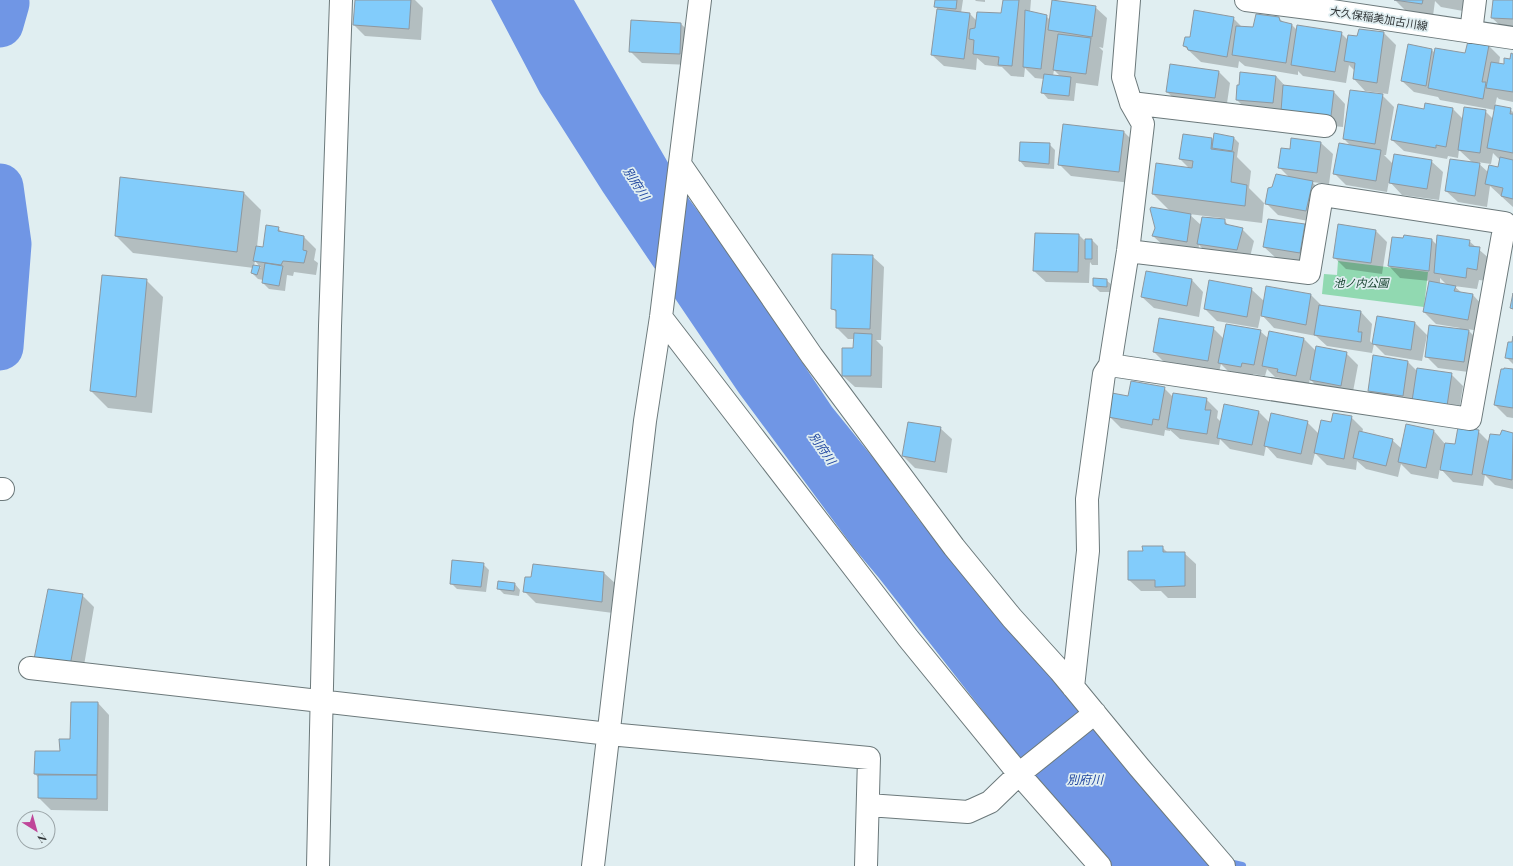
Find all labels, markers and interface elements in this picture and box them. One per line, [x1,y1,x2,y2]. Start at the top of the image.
street label: 大久保稲美加古川線 [1329,3,1429,33]
water label: 別府川 [620,164,655,204]
park label: 池ノ内公園 [1334,275,1390,290]
water label: 別府川 [806,429,841,469]
water label: 別府川 [1067,771,1105,787]
north arrow [16,810,56,850]
text: N [35,830,50,847]

